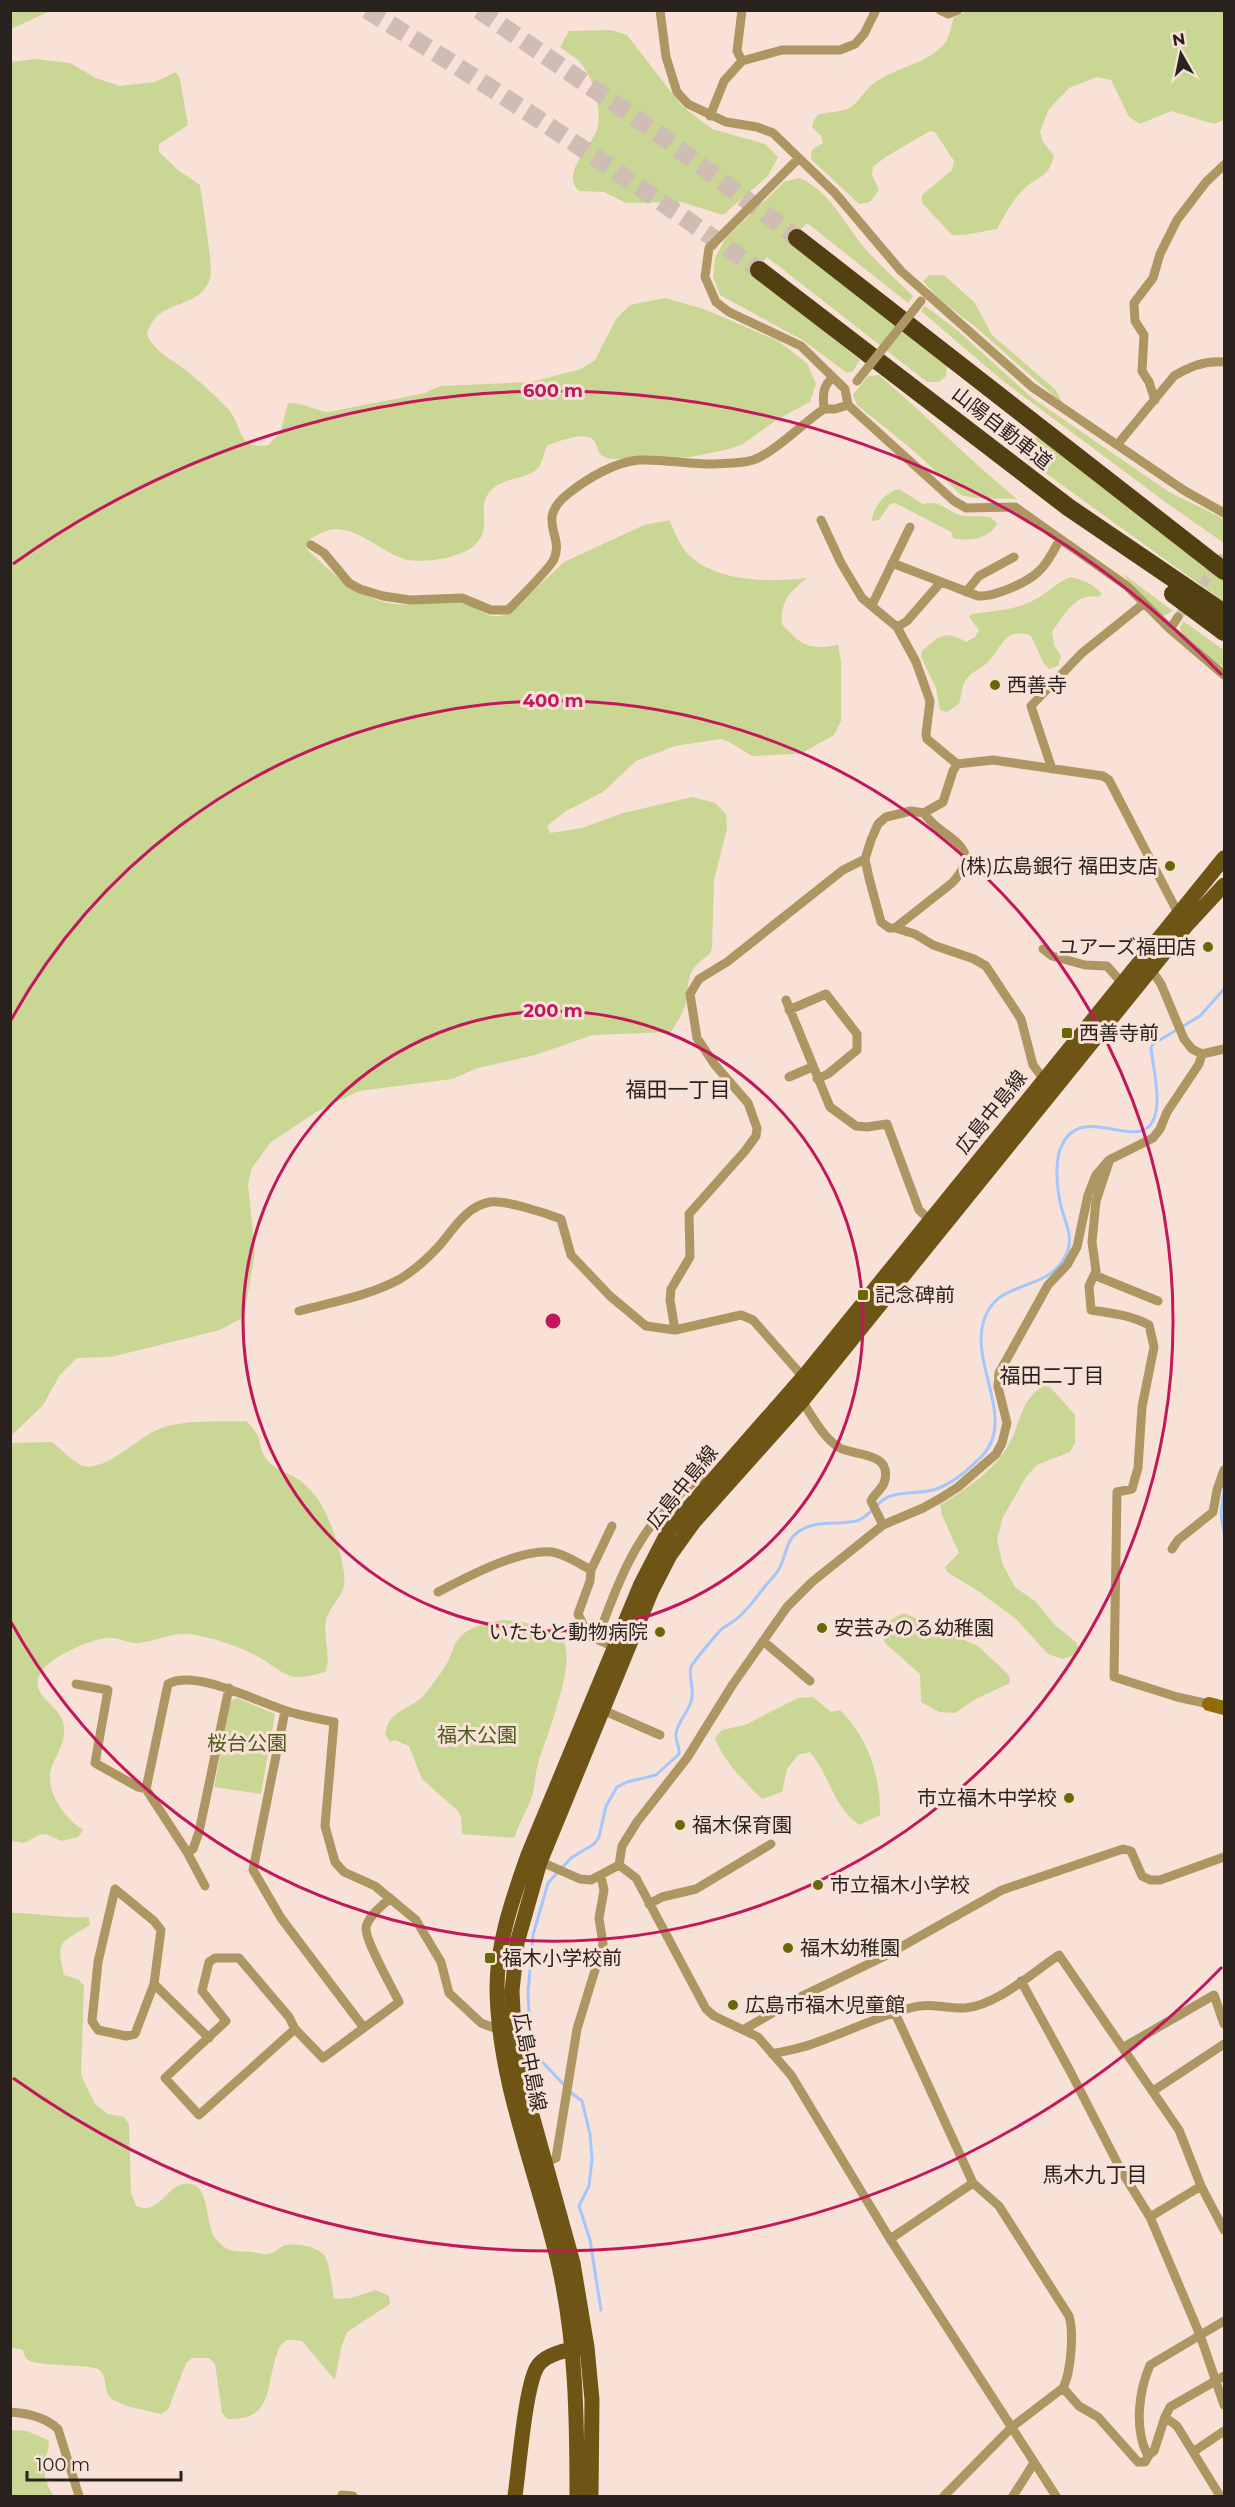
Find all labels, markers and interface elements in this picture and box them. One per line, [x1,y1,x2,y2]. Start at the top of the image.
north arrow [1151,24,1211,84]
text: N [1171,29,1187,50]
text: 600 m [523,380,583,402]
street label: 山陽自動車道 [947,382,1057,474]
place label: 西善寺 [1007,673,1067,697]
marker: 西善寺 [988,678,1002,692]
text: 400 m [523,690,583,712]
place label: (株)広島銀行 福田支店 [960,854,1158,878]
marker: (株)広島銀行 福田支店 [1163,859,1177,873]
place label: ユアーズ福田店 [1058,935,1196,959]
marker: ユアーズ福田店 [1201,940,1215,954]
text: 200 m [523,1000,583,1022]
place label: 西善寺前 [1079,1021,1159,1045]
marker: 西善寺前 [1060,1026,1074,1040]
street label: 広島中島線 [950,1066,1032,1158]
district label: 福田一丁目 [626,1077,731,1102]
place label: 記念碑前 [875,1283,955,1307]
marker: 記念碑前 [856,1288,870,1302]
centre of rings [543,1311,563,1331]
district label: 福田二丁目 [1000,1363,1105,1388]
street label: 広島中島線 [641,1441,723,1533]
place label: 安芸みのる幼稚園 [834,1616,994,1640]
place label: いたもと動物病院 [488,1620,648,1644]
marker: 安芸みのる幼稚園 [815,1621,829,1635]
marker: いたもと動物病院 [653,1625,667,1639]
park label: 福木公園 [437,1723,517,1747]
park label: 桜台公園 [207,1731,287,1755]
place label: 市立福木中学校 [917,1786,1057,1810]
marker: 市立福木中学校 [1062,1791,1076,1805]
place label: 福木保育園 [692,1813,792,1837]
marker: 福木保育園 [673,1818,687,1832]
place label: 市立福木小学校 [830,1873,970,1897]
marker: 市立福木小学校 [811,1878,825,1892]
place label: 福木幼稚園 [800,1936,900,1960]
marker: 福木幼稚園 [781,1941,795,1955]
place label: 福木小学校前 [502,1946,622,1970]
marker: 福木小学校前 [483,1951,497,1965]
place label: 広島市福木児童館 [745,1993,905,2017]
marker: 広島市福木児童館 [726,1998,740,2012]
street label: 広島中島線 [509,2011,551,2113]
district label: 馬木九丁目 [1043,2162,1148,2187]
scale bar [27,2444,182,2482]
text: 100 m [36,2454,90,2476]

